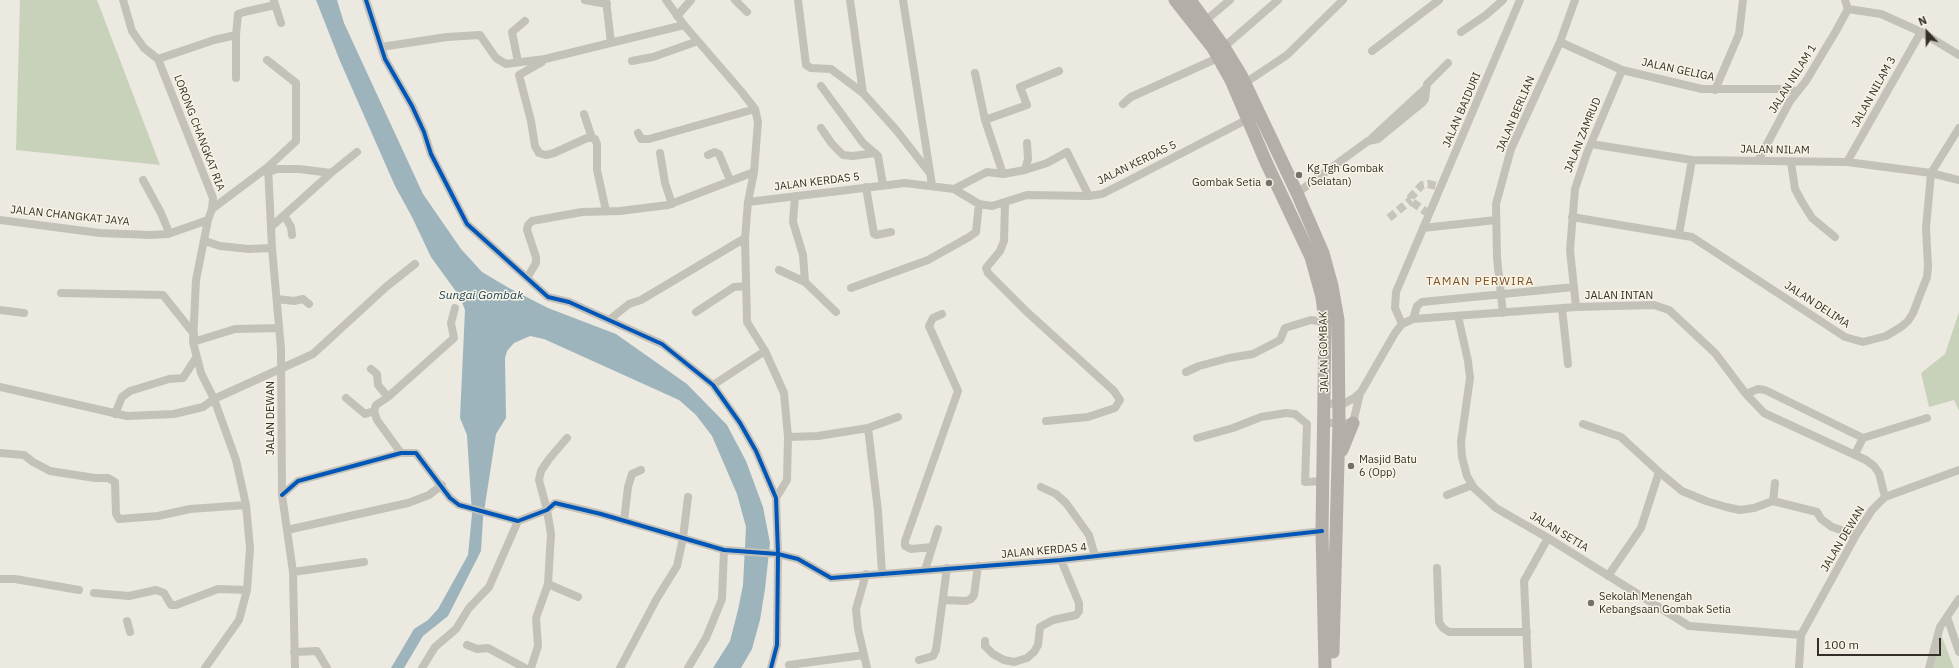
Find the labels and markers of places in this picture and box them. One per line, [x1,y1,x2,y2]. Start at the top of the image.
place label: Kg Tgh Gombak (Selatan) [1307,162,1384,188]
marker: Kg Tgh Gombak (Selatan) [1294,170,1304,180]
place label: Gombak Setia [1192,176,1261,190]
marker: Gombak Setia [1264,178,1274,188]
place label: Masjid Batu 6 (Opp) [1359,453,1417,479]
marker: Masjid Batu 6 (Opp) [1346,461,1356,471]
place label: Sekolah Menengah Kebangsaan Gombak Setia [1599,590,1731,616]
marker: Sekolah Menengah Kebangsaan Gombak Setia [1586,598,1596,608]

